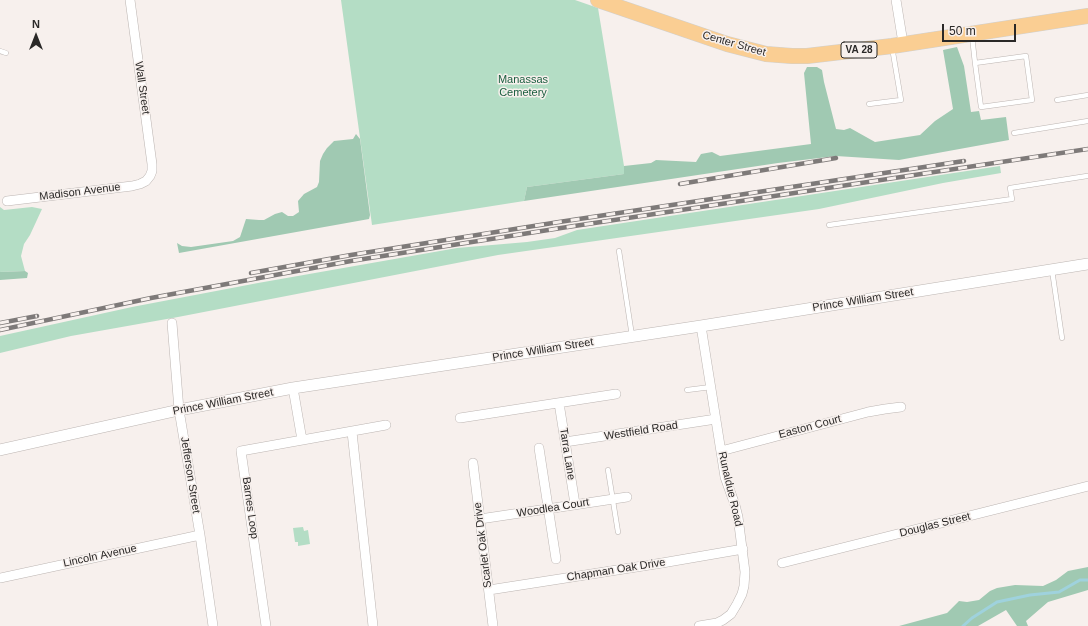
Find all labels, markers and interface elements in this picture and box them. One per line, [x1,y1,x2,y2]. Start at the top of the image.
north arrow [16,16,56,56]
scale bar [944,16,1018,42]
text: N [32,18,40,30]
text: 50 m [949,24,976,38]
street label: Center Street [701,29,767,59]
road number: VA 28 [841,42,877,58]
street label: Wall Street [132,61,152,115]
park label: Manassas Cemetery [498,73,548,99]
street label: Madison Avenue [39,180,121,204]
street label: Prince William Street [812,285,914,315]
street label: Prince William Street [492,335,594,365]
street label: Prince William Street [172,386,274,418]
street label: Easton Court [777,412,843,442]
street label: Westfield Road [603,419,679,443]
street label: Tarra Lane [556,427,578,481]
street label: Jefferson Street [177,436,203,514]
street label: Runaldue Road [715,450,745,528]
street label: Barnes Loop [239,476,261,540]
street label: Woodlea Court [516,496,590,520]
street label: Scarlet Oak Drive [471,501,495,589]
street label: Douglas Street [898,510,972,540]
street label: Lincoln Avenue [62,542,138,570]
street label: Chapman Oak Drive [566,556,666,584]

